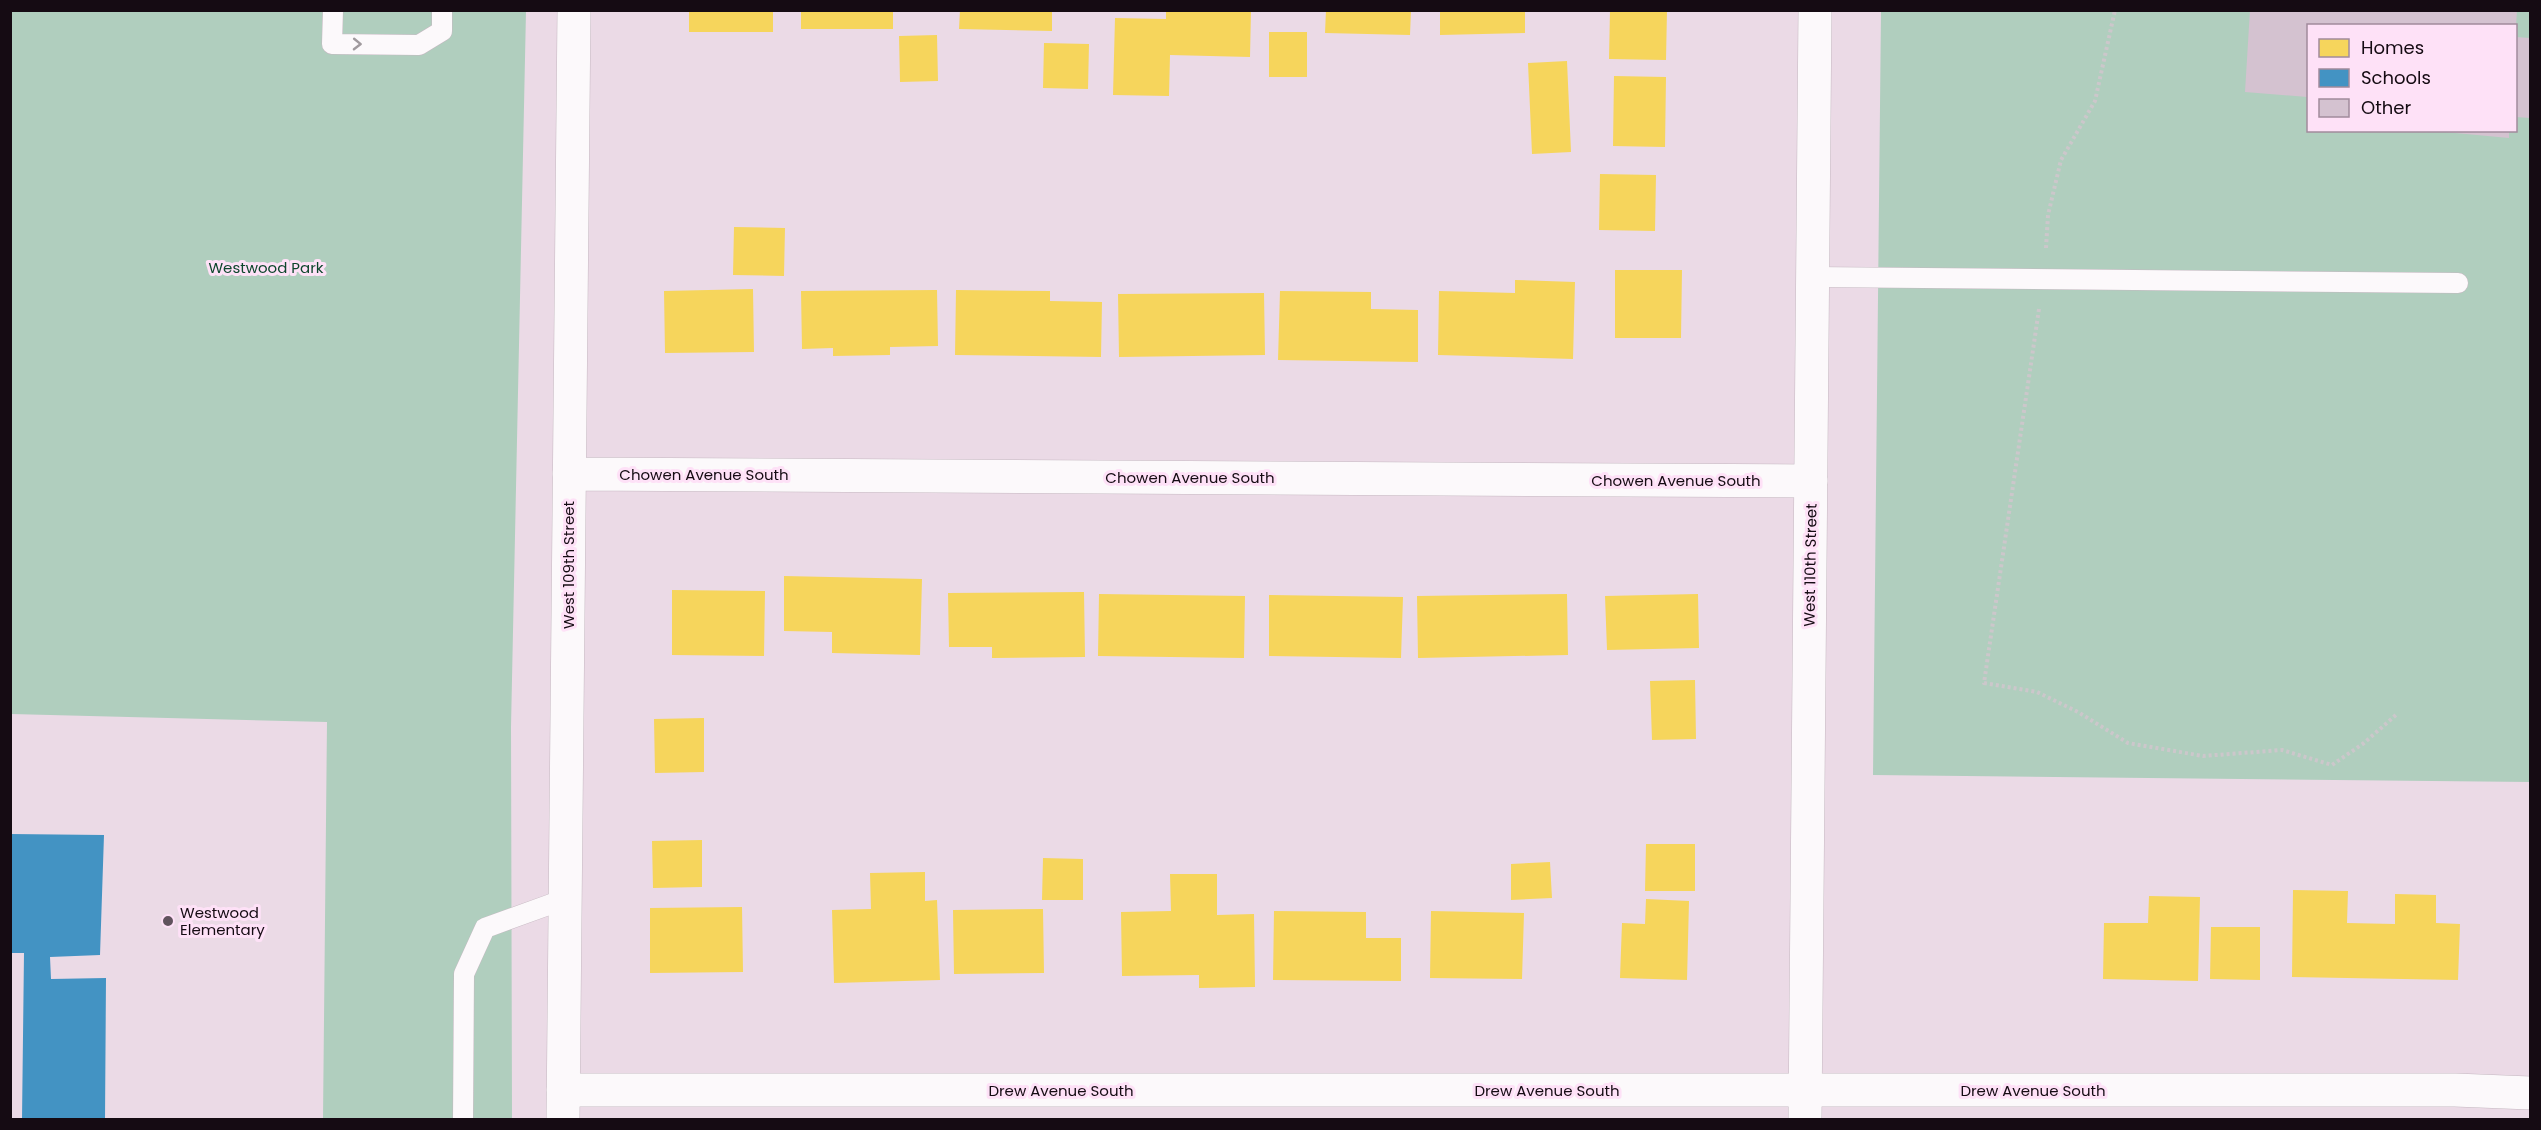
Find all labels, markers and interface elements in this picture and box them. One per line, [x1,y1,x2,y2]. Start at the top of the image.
legend [2307,24,2517,132]
text: Homes [2361,35,2424,60]
one-way arrow [353,38,362,51]
text: Schools [2361,65,2431,90]
text: Other [2361,95,2411,120]
park label: Westwood Park [208,257,324,278]
street label: Chowen Avenue South [619,464,789,485]
street label: Chowen Avenue South [1105,467,1275,488]
street label: Chowen Avenue South [1591,470,1761,491]
street label: West 109th Street [558,501,579,629]
street label: West 110th Street [1798,503,1822,627]
place label: Westwood Elementary [180,902,265,940]
marker: Westwood Elementary [161,914,175,928]
street label: Drew Avenue South [988,1080,1134,1101]
street label: Drew Avenue South [1474,1080,1620,1101]
street label: Drew Avenue South [1960,1080,2106,1101]

